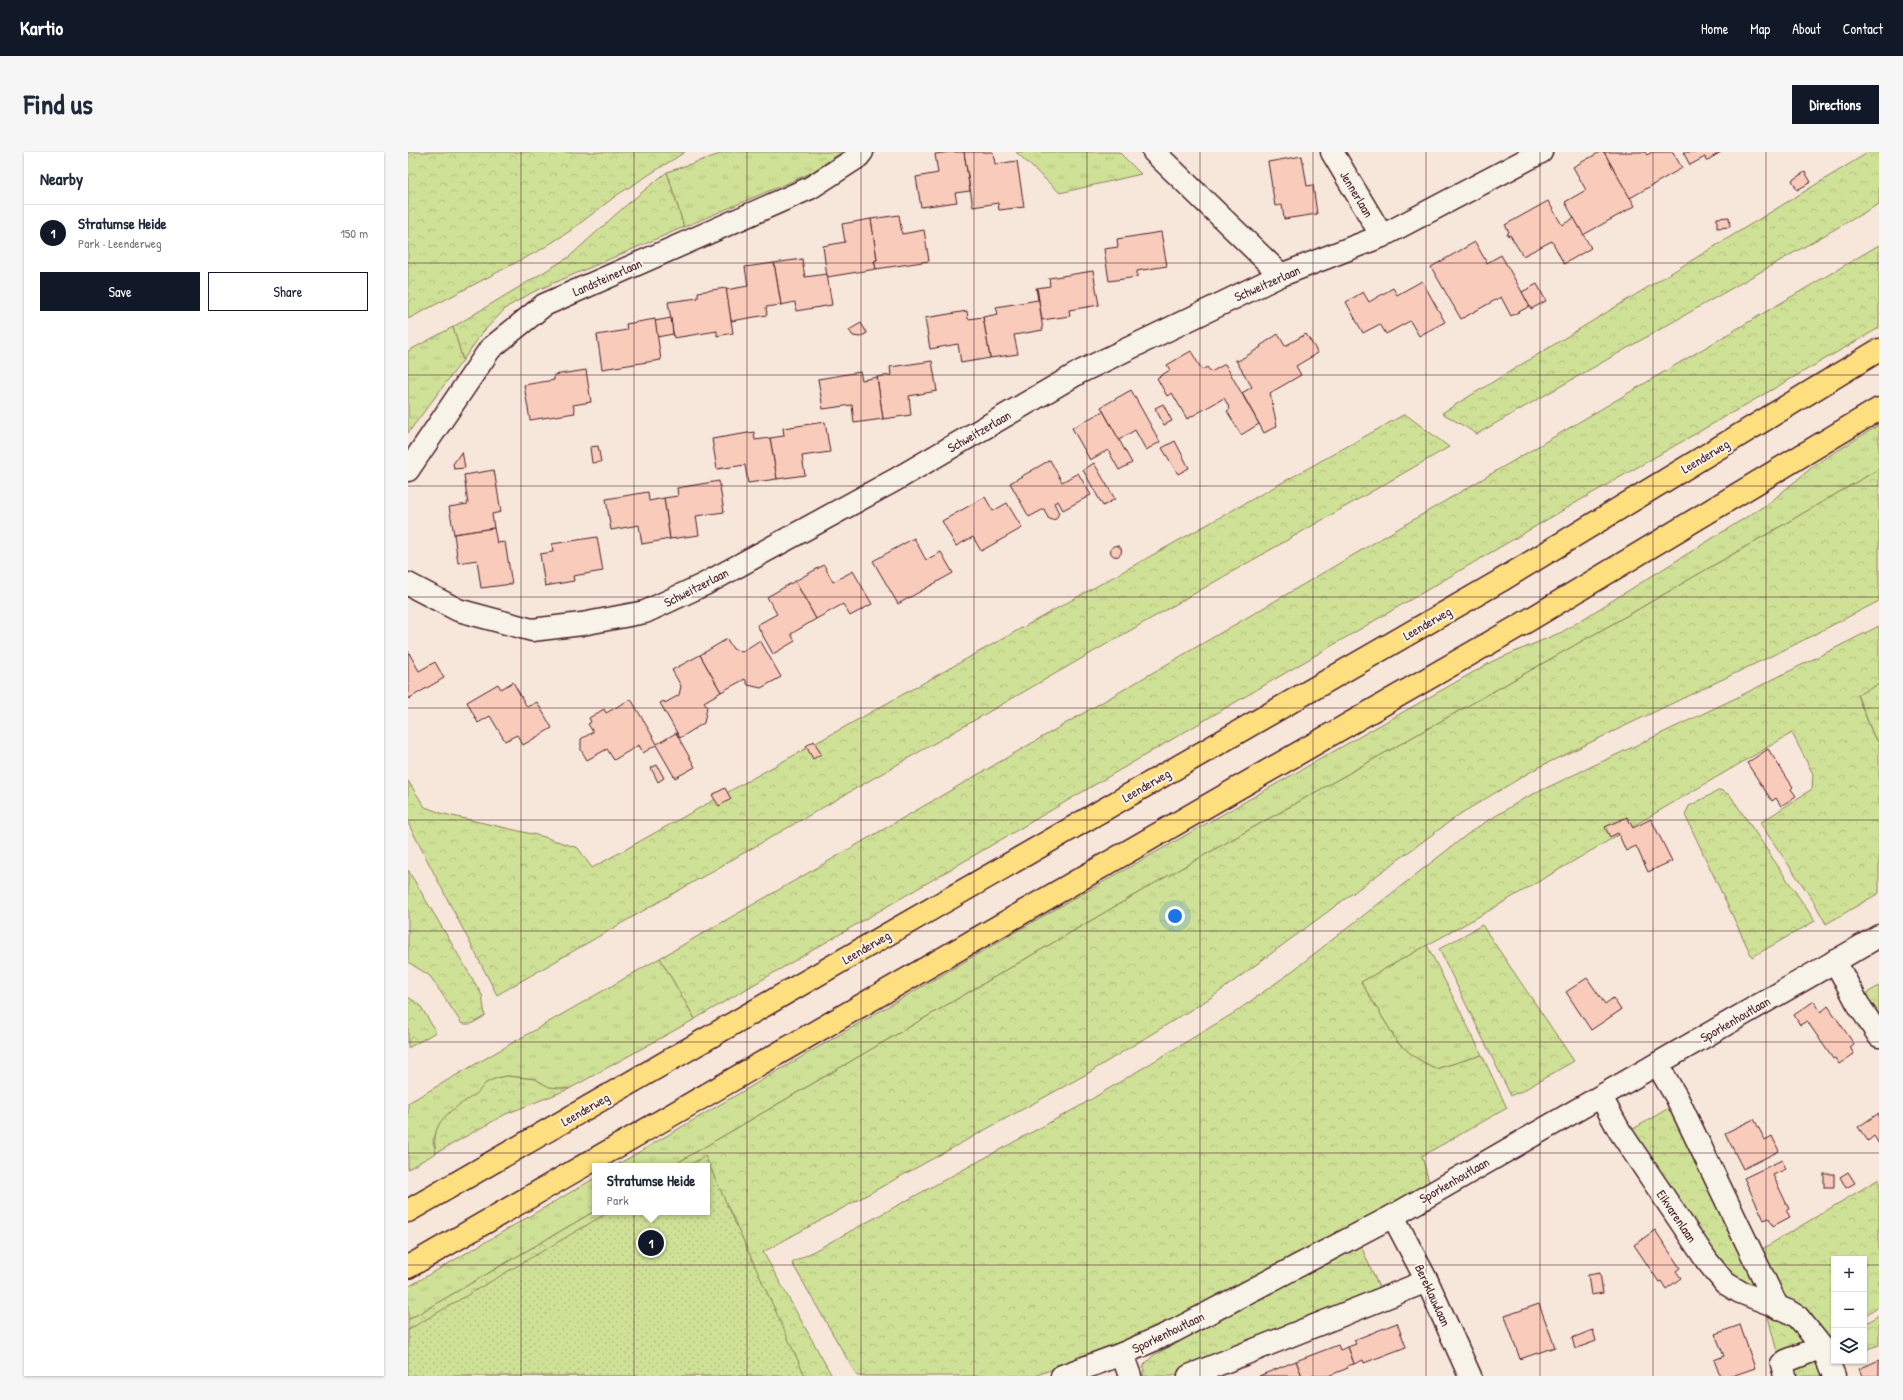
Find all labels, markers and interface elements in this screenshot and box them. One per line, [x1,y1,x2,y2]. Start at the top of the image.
text: Kartio [20,15,63,41]
text: Home [1701,19,1728,38]
text: Map [1750,19,1770,38]
text: About [1792,19,1821,38]
text: Contact [1843,19,1883,38]
text: Find us [24,85,93,123]
button: Directions [1792,85,1879,124]
text: Nearby [40,167,83,190]
street label: Jennerlaan [1336,167,1378,221]
text: Stratumse Heide [78,213,166,234]
text: 1 [51,224,55,242]
text: 150 m [340,224,368,242]
text: Park · Leenderweg [78,234,162,252]
street label: Landsteinerlaan [570,254,645,300]
street label: Schweitzerlaan [1231,260,1303,306]
button: Save [40,272,200,311]
button: Share [208,272,368,311]
street label: Schweitzerlaan [944,406,1014,456]
street label: Leenderweg [1678,434,1733,477]
street label: Schweitzerlaan [661,563,732,611]
street label: Leenderweg [1399,602,1455,644]
street label: Leenderweg [1118,764,1174,806]
your location [1165,906,1185,926]
street label: Leenderweg [838,926,894,968]
street label: Sporkenhoutlaan [1697,992,1773,1046]
street label: Leenderweg [557,1088,613,1130]
street label: Sporkenhoutlaan [1416,1153,1492,1207]
popup [592,1163,710,1215]
text: Stratumse Heide [607,1170,695,1191]
street label: Eikvarenlaan [1653,1186,1701,1246]
text: Park [607,1191,629,1209]
pin: 1 [638,1228,664,1258]
map controls [1831,1256,1867,1364]
button: + [1831,1256,1867,1292]
street label: Bereklauwlaan [1411,1261,1455,1329]
button: − [1831,1292,1867,1328]
street label: Sporkenhoutlaan [1129,1307,1207,1357]
button: layers [1831,1328,1867,1364]

